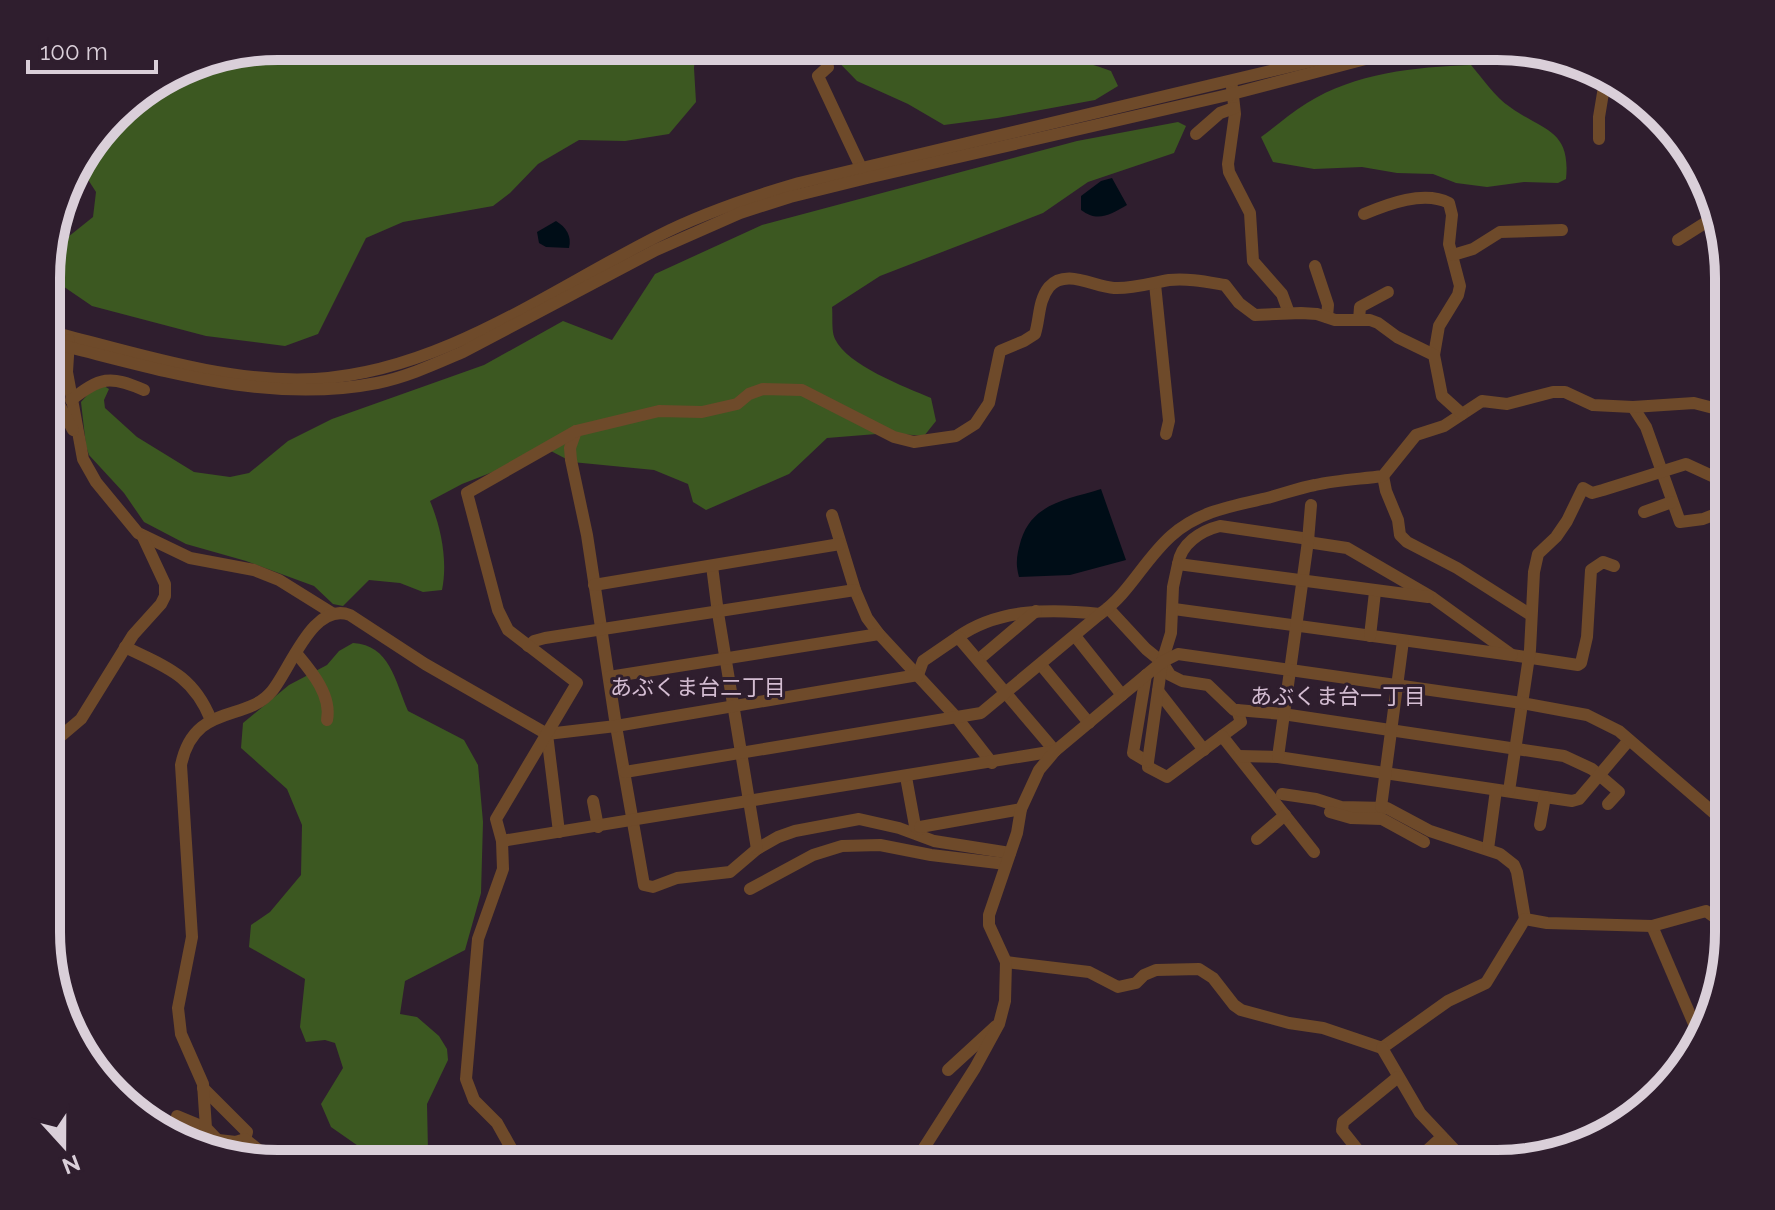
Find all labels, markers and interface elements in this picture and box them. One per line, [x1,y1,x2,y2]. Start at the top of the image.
scale bar [28,24,156,74]
text: 100 m [40,37,108,66]
district label: あぶくま台二丁目 [610,674,786,700]
district label: あぶくま台一丁目 [1250,683,1426,709]
north arrow [24,1106,104,1186]
text: N [59,1150,84,1180]

